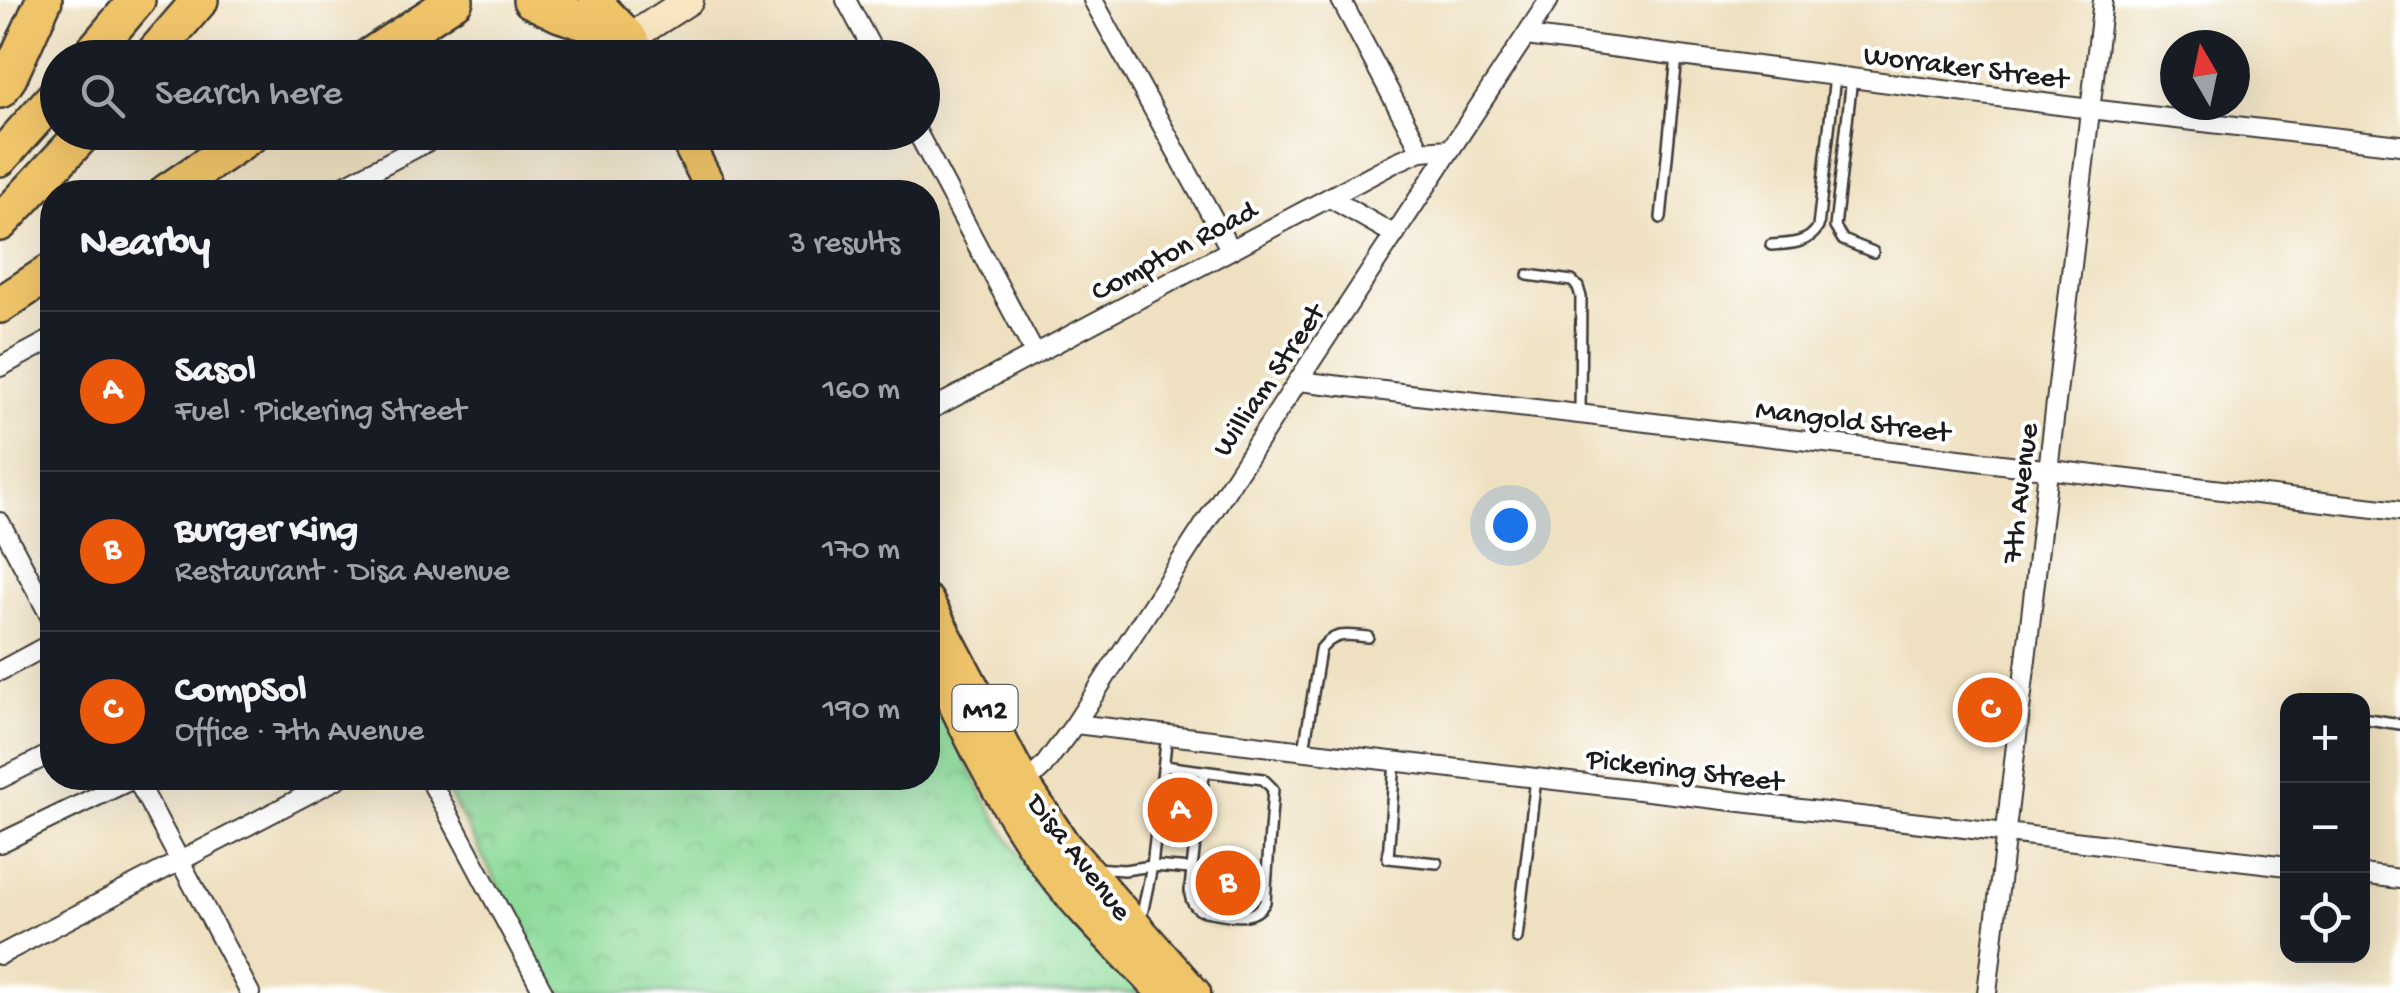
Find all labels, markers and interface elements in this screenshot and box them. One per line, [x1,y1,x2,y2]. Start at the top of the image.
north arrow [2160,30,2250,120]
search box [40,40,940,150]
street label: Worraker Street [1861,40,2072,100]
icon: search [75,68,130,123]
text: Search here [155,73,342,117]
street label: Compton Road [1086,194,1266,311]
text: Nearby [80,221,210,270]
text: 3 results [789,226,900,264]
street label: William Street [1207,296,1336,465]
text: Sasol [175,350,256,394]
text: A [103,372,122,410]
text: 160 m [822,372,900,410]
text: Fuel · Pickering Street [175,394,466,432]
street label: Mangold Street [1753,394,1954,453]
street label: 7th Avenue [1996,421,2049,567]
your location [1485,500,1536,551]
text: Burger King [175,510,358,554]
text: B [104,532,121,570]
text: 170 m [822,532,900,570]
text: Restaurant · Disa Avenue [175,554,510,592]
text: CompSol [175,670,307,714]
pin: C [1958,672,2022,748]
road number: M12 [952,685,1018,731]
text: C [104,692,121,730]
text: 190 m [823,692,900,730]
map controls [2280,693,2370,963]
button: + [2280,693,2370,783]
text: Office · 7th Avenue [175,714,424,752]
street label: Pickering Street [1583,743,1787,802]
pin: A [1148,772,1212,848]
button: − [2280,783,2370,873]
street label: Disa Avenue [1016,787,1138,929]
pin: B [1196,846,1260,920]
button: locate [2280,873,2370,963]

